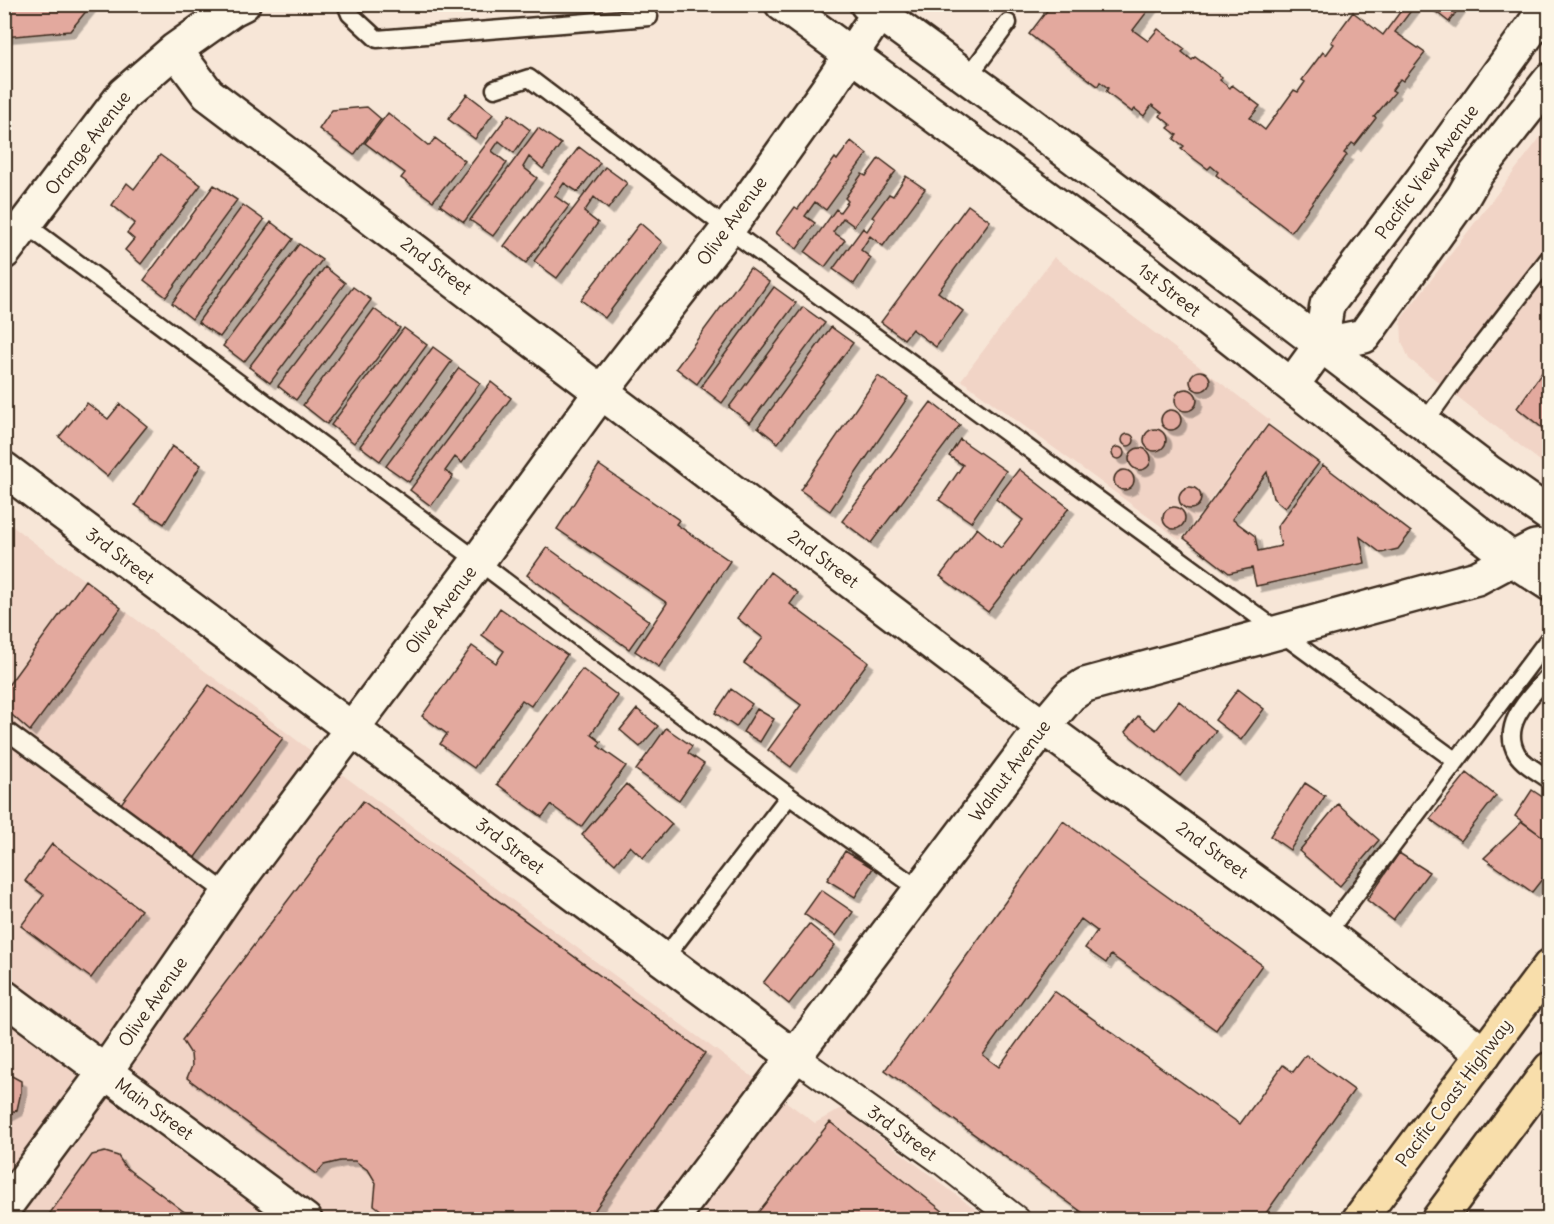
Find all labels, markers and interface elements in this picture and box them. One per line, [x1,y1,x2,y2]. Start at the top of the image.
street label: Orange Avenue [40,86,136,199]
street label: Pacific View Avenue [1370,100,1483,244]
street label: Olive Avenue [691,171,772,270]
street label: 2nd Street [396,231,476,300]
street label: 1st Street [1133,258,1205,321]
street label: 3rd Street [81,522,159,589]
street label: 2nd Street [783,524,863,593]
street label: Olive Avenue [400,561,481,659]
street label: Walnut Avenue [964,715,1055,826]
street label: 3rd Street [471,812,549,879]
street label: 2nd Street [1172,816,1253,883]
street label: Olive Avenue [113,952,192,1051]
street label: Pacific Coast Highway [1390,1014,1517,1171]
street label: Main Street [111,1072,198,1145]
street label: 3rd Street [863,1100,942,1165]

